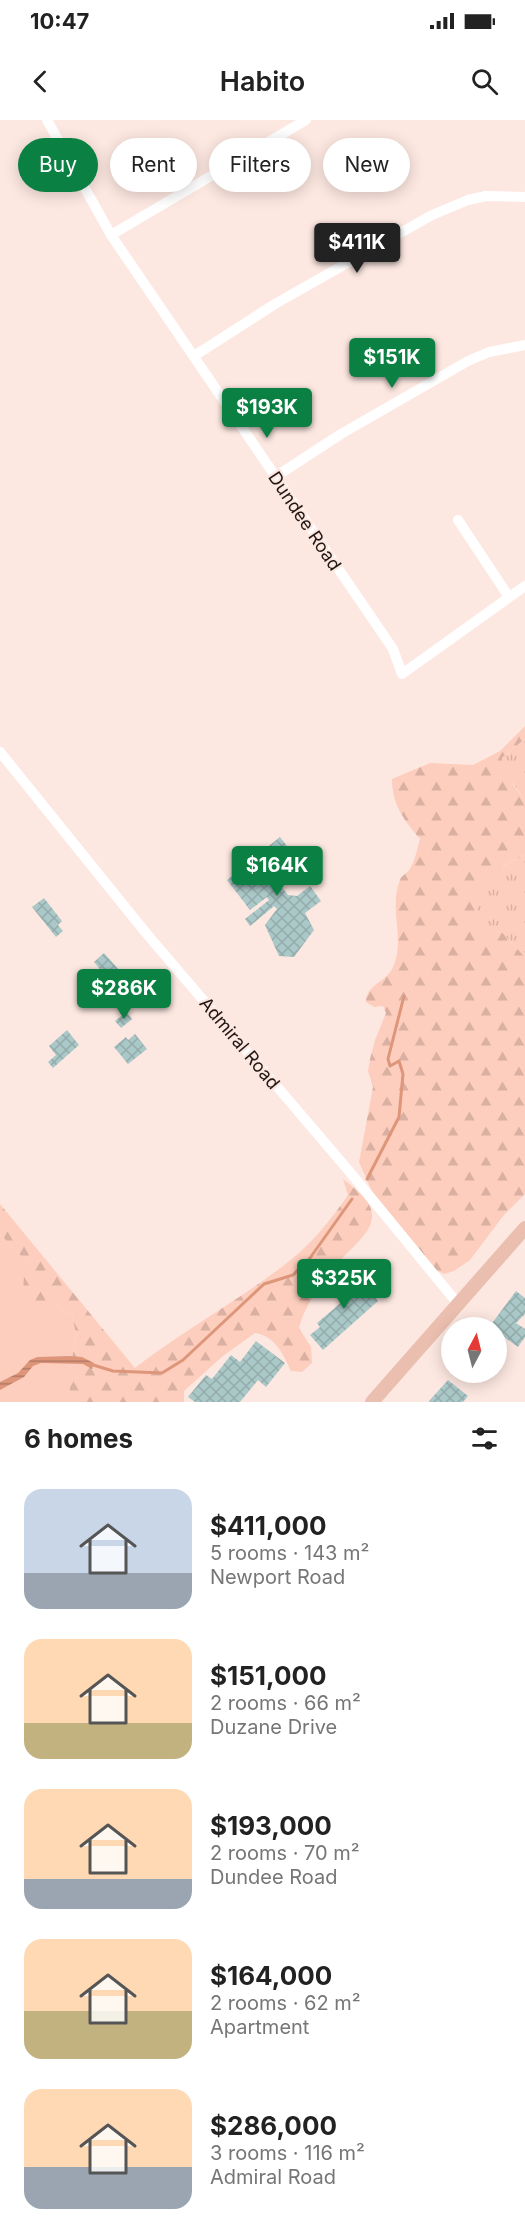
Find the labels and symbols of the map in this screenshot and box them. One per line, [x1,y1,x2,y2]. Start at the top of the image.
pin: $411K [315,223,399,274]
pin: $151K [350,338,434,389]
pin: $193K [225,388,309,439]
street label: Dundee Road [264,468,346,574]
pin: $164K [235,846,319,897]
pin: $286K [82,969,166,1020]
street label: Admiral Road [196,993,284,1093]
pin: $325K [302,1259,386,1310]
north arrow [441,1317,507,1383]

